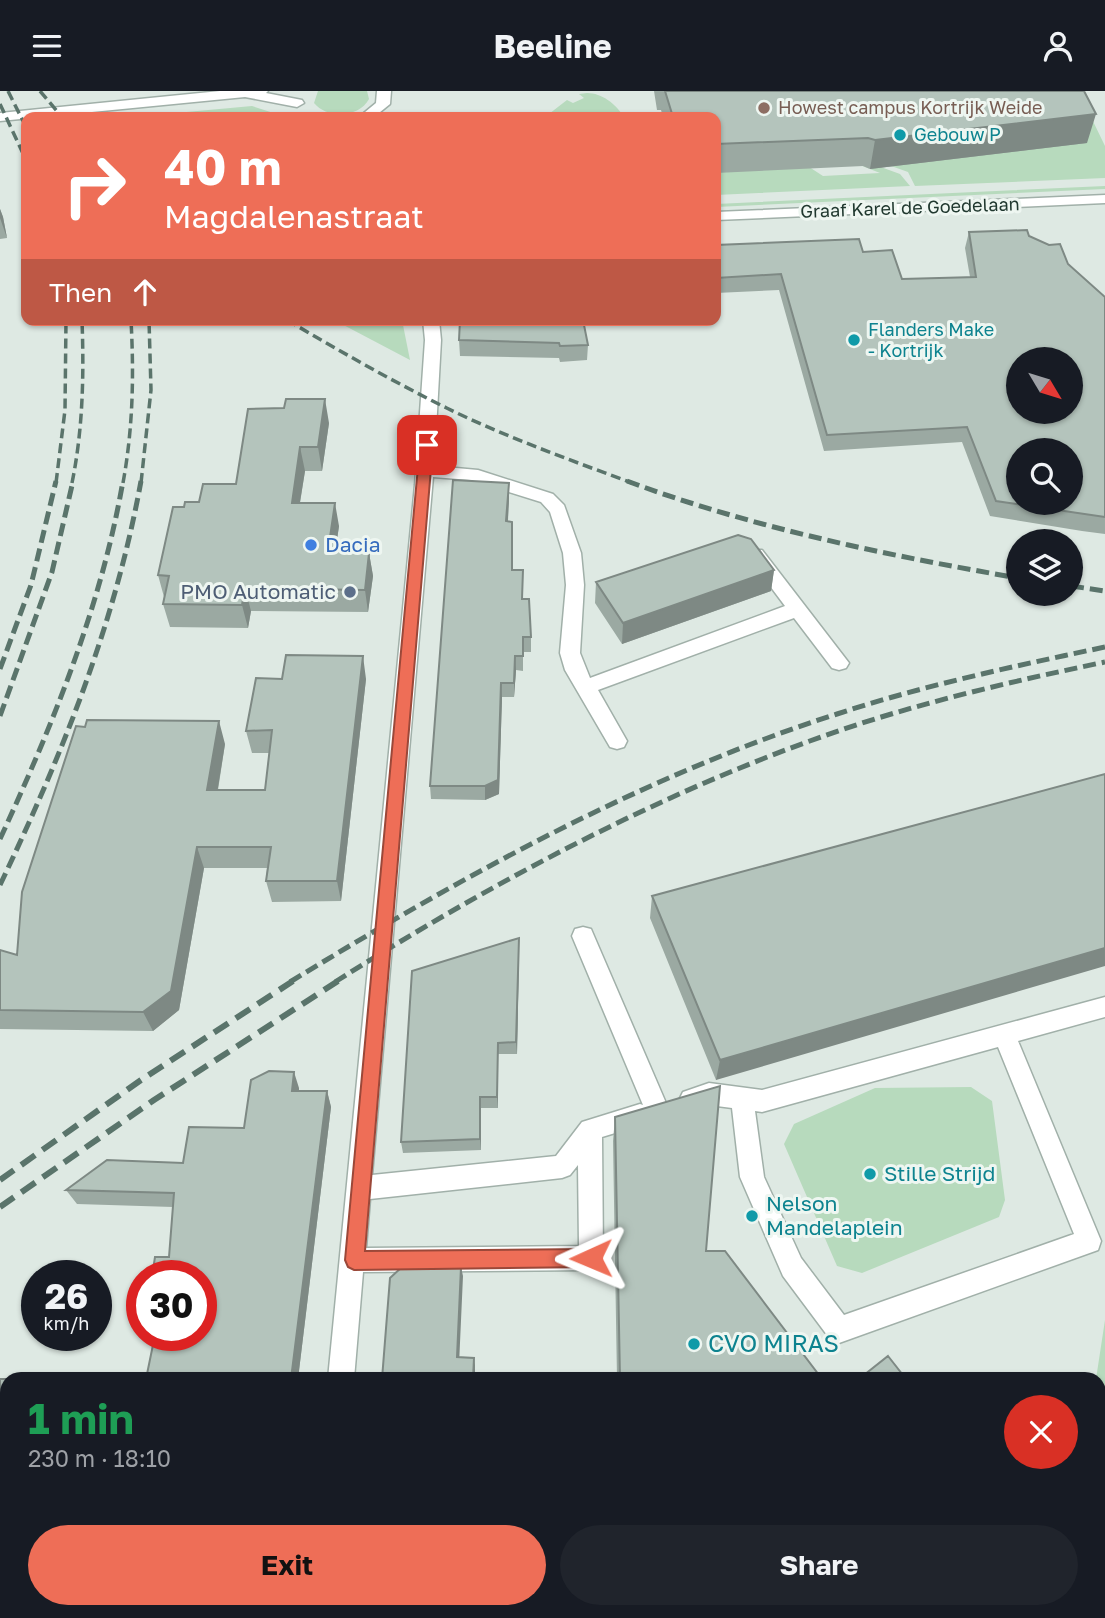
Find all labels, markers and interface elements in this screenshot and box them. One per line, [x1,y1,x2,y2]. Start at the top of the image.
icon: menu [28,27,66,65]
text: Beeline [493,27,612,65]
icon: person [1039,27,1077,65]
place label: Howest campus Kortrijk Weide [778,96,1042,118]
marker: Howest campus Kortrijk Weide [756,100,772,116]
place label: Gebouw P [914,123,1001,145]
marker: Gebouw P [892,127,908,143]
text: 40 m [164,137,282,196]
icon: right [49,140,140,231]
street label: Graaf Karel de Goedelaan [800,192,1020,222]
text: Magdalenastraat [164,197,424,235]
icon: ahead [126,273,164,311]
text: Then [49,277,112,308]
place label: Flanders Make - Kortrijk [868,318,994,361]
marker: Flanders Make - Kortrijk [846,332,862,348]
north arrow [1006,347,1083,423]
map controls [1006,347,1083,606]
pin [397,415,457,475]
icon: arrive [408,426,446,464]
button: search [1006,438,1083,515]
button: layers [1006,529,1083,606]
place label: Dacia [325,531,381,557]
marker: Dacia [303,537,319,553]
place label: PMO Automatic [180,578,336,604]
marker: PMO Automatic [342,584,358,600]
place label: Stille Strijd [884,1160,996,1186]
marker: Stille Strijd [862,1166,878,1182]
place label: Nelson Mandelaplein [766,1190,903,1240]
marker: Nelson Mandelaplein [744,1208,760,1224]
position arrow [554,1221,628,1295]
speed limit sign: 30 [126,1260,217,1351]
text: 26 [45,1275,88,1317]
text: km/h [44,1312,89,1334]
place label: CVO MIRAS [708,1328,839,1357]
marker: CVO MIRAS [686,1336,702,1352]
text: 1 min [28,1393,134,1443]
button: close [1004,1395,1078,1469]
text: 230 m · 18:10 [28,1444,171,1472]
button: Exit [28,1525,546,1605]
button: Share [560,1525,1078,1605]

